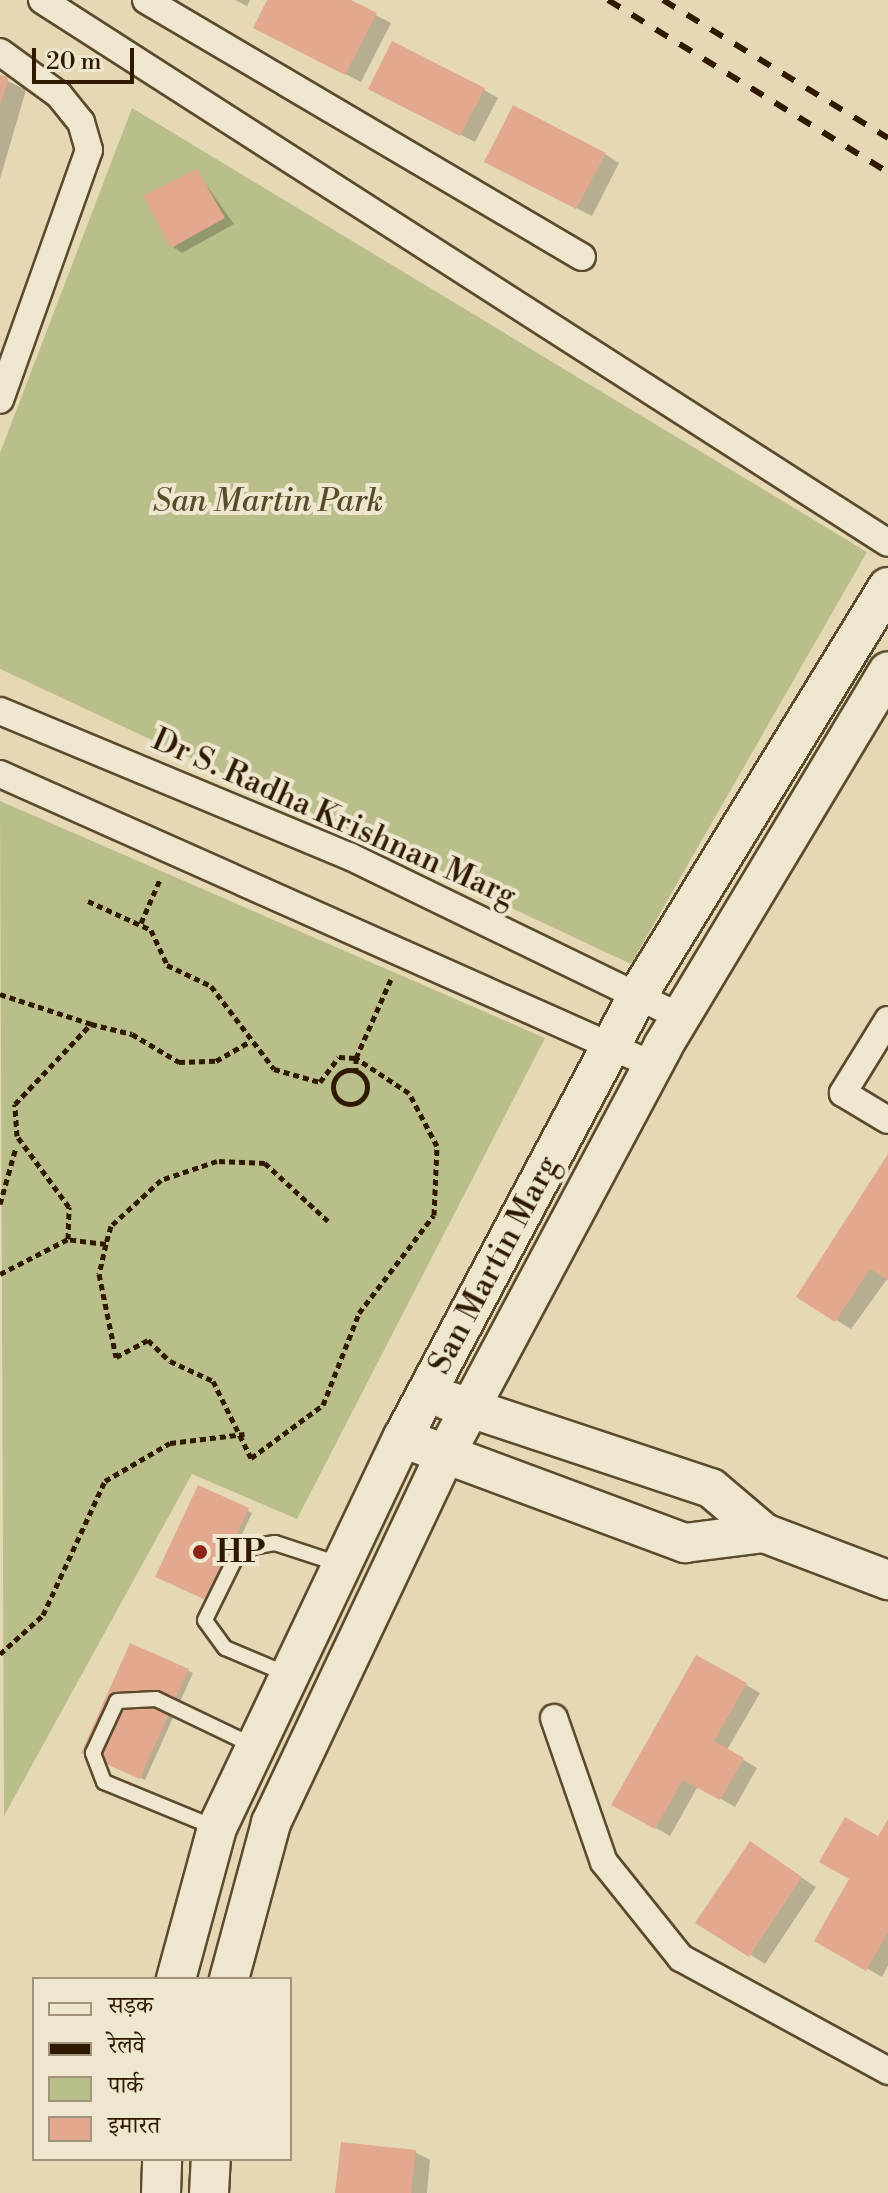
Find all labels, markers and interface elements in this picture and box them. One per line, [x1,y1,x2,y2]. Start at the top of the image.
scale bar [36,32,138,82]
text: 20 m [46,47,102,77]
park label: San Martin Park [153,482,383,520]
street label: Dr S. Radha Krishnan Marg [146,720,522,916]
street label: San Martin Marg [420,1149,568,1381]
place label: HP [216,1533,265,1571]
marker: HP [191,1543,209,1561]
legend [32,1977,292,2161]
text: सड़क [108,1991,153,2021]
text: रेलवे [108,2031,145,2061]
text: पार्क [108,2071,143,2101]
text: इमारत [108,2111,160,2141]

